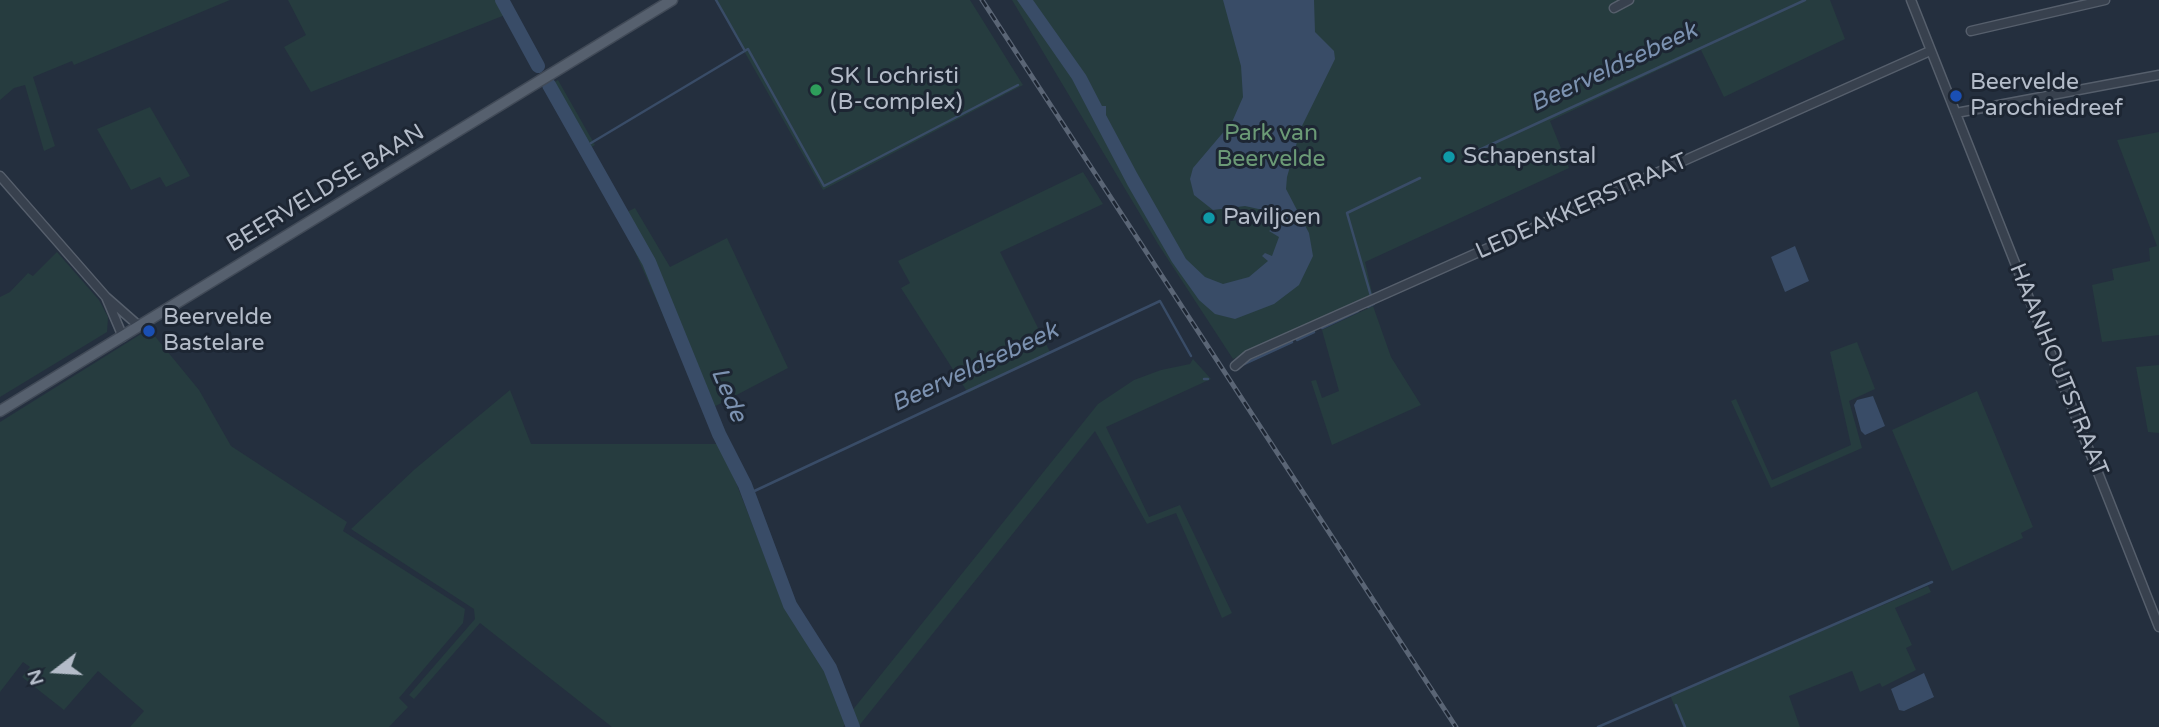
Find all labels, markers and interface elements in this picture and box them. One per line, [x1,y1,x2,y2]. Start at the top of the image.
water label: Beerveldsebeek [1526,17,1702,119]
place label: SK Lochristi (B-complex) [830,63,963,117]
place label: Beervelde Parochiedreef [1970,69,2123,123]
marker: SK Lochristi (B-complex) [808,82,824,98]
marker: Beervelde Parochiedreef [1948,88,1964,104]
street label: BEERVELDSE BAAN [222,119,430,259]
park label: Park van Beervelde [1217,120,1325,174]
place label: Schapenstal [1463,143,1596,171]
street label: LEDEAKKERSTRAAT [1472,148,1692,266]
marker: Schapenstal [1441,149,1457,165]
place label: Paviljoen [1223,204,1321,232]
marker: Paviljoen [1201,210,1217,226]
street label: HAANHOUTSTRAAT [2003,259,2113,481]
place label: Beervelde Bastelare [163,304,272,358]
water label: Beerveldsebeek [887,317,1063,419]
marker: Beervelde Bastelare [141,323,157,339]
water label: Lede [704,364,752,426]
north arrow [21,636,91,706]
text: N [23,667,49,688]

